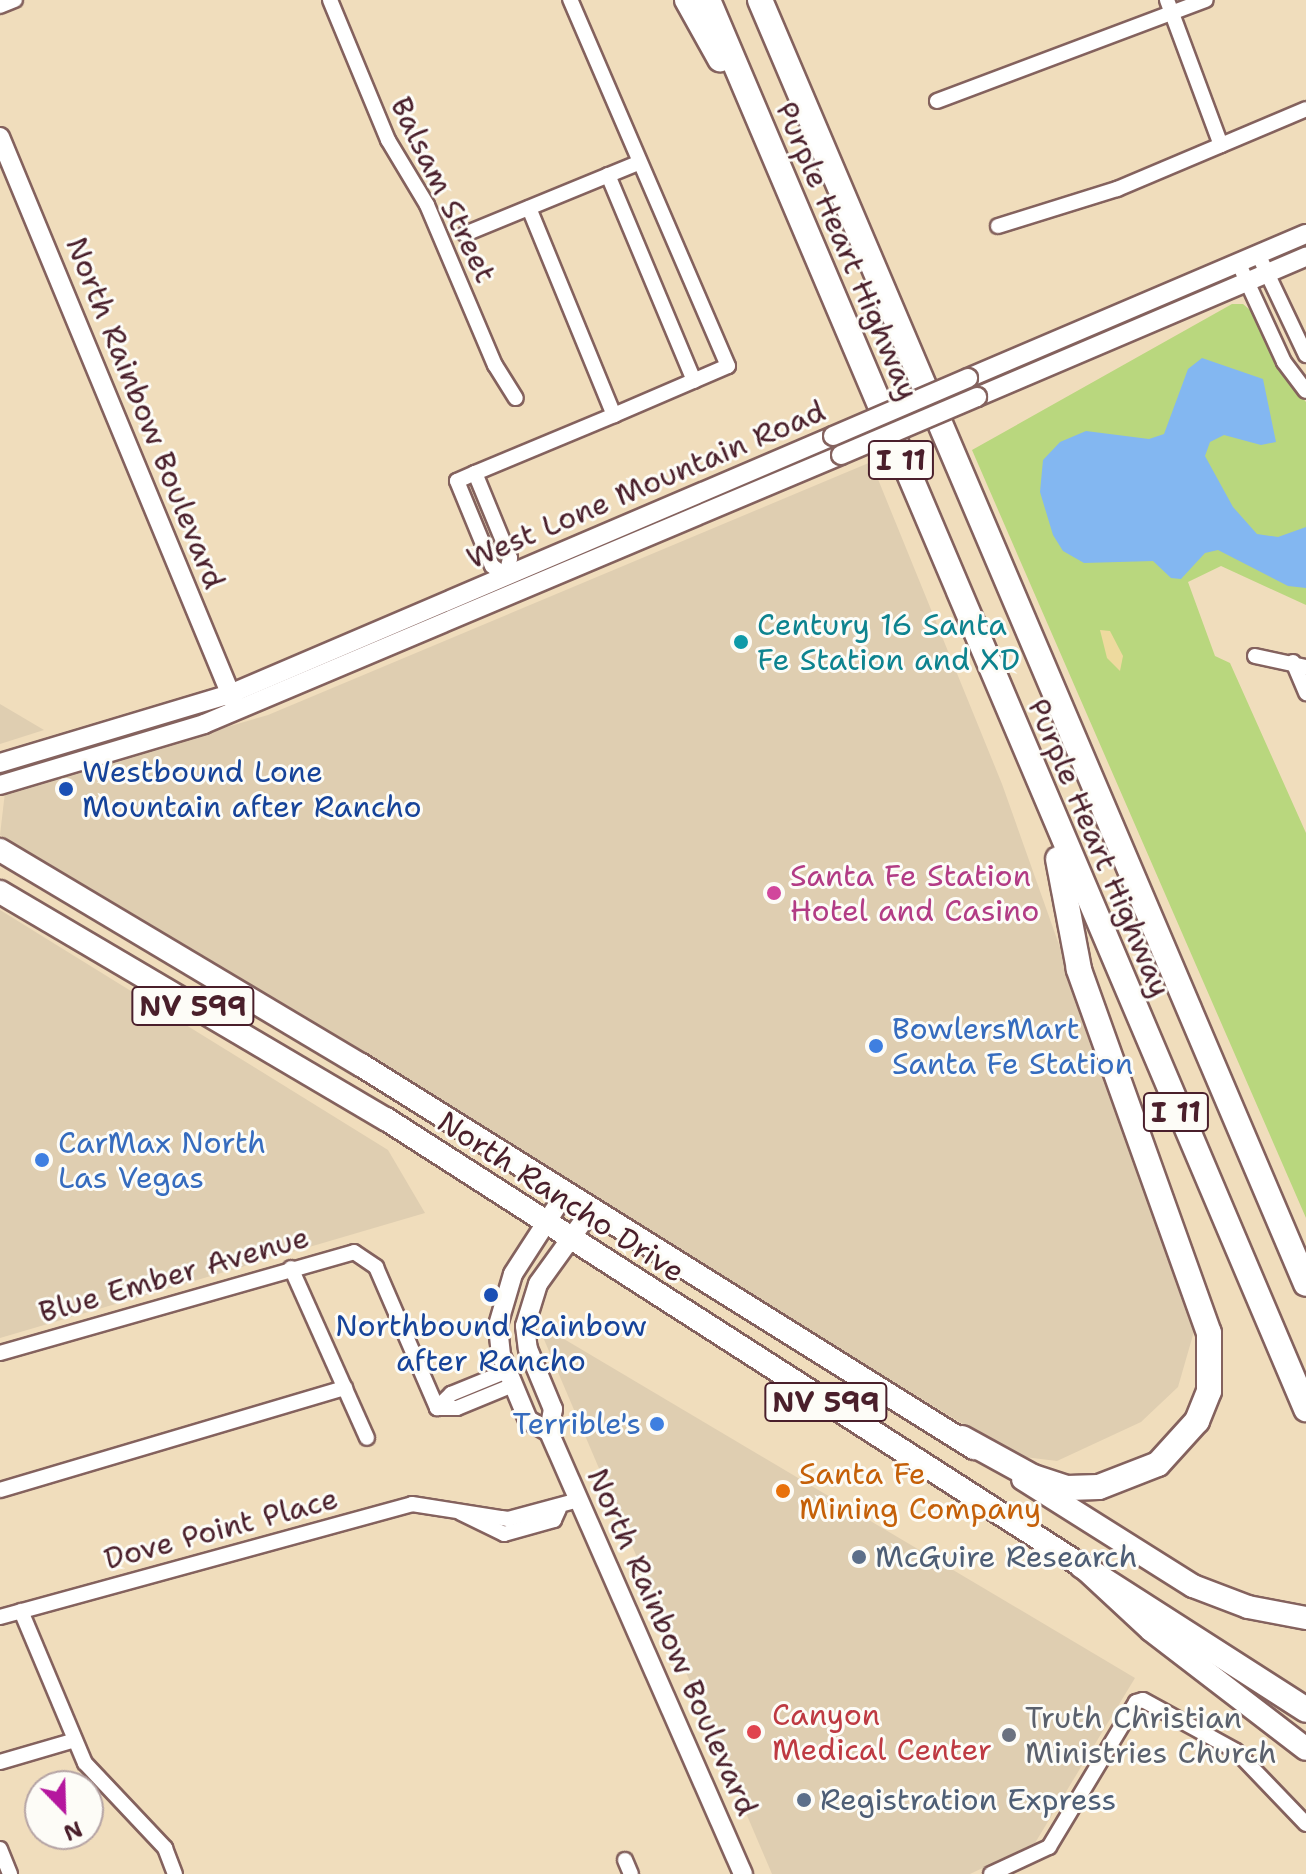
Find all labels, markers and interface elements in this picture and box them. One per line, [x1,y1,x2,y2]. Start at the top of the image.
street label: Balsam Street [382,91,504,289]
street label: Purple Heart Highway [768,96,926,406]
street label: North Rainbow Boulevard [58,232,232,594]
street label: West Lone Mountain Road [461,393,831,577]
road number: I 11 [867,436,935,484]
place label: Century 16 Santa Fe Station and XD [757,607,1020,678]
marker: Century 16 Santa Fe Station and XD [732,633,750,651]
street label: Purple Heart Highway [1020,693,1178,1003]
place label: Westbound Lone Mountain after Rancho [82,754,422,824]
marker: Westbound Lone Mountain after Rancho [57,780,75,798]
place label: Santa Fe Station Hotel and Casino [790,858,1039,928]
marker: Santa Fe Station Hotel and Casino [765,884,783,902]
road number: NV 599 [131,982,255,1030]
place label: BowlersMart Santa Fe Station [892,1011,1133,1082]
marker: BowlersMart Santa Fe Station [867,1037,885,1055]
road number: I 11 [1142,1088,1210,1136]
street label: North Rancho Drive [431,1104,691,1290]
place label: CarMax North Las Vegas [58,1125,266,1196]
marker: CarMax North Las Vegas [33,1151,51,1169]
street label: Blue Ember Avenue [35,1219,313,1331]
marker: Northbound Rainbow after Rancho [482,1286,500,1304]
place label: Northbound Rainbow after Rancho [335,1308,647,1378]
road number: NV 599 [764,1378,888,1426]
place label: Terrible's [513,1406,641,1442]
marker: Terrible's [648,1415,666,1433]
place label: Santa Fe Mining Company [799,1456,1041,1526]
street label: North Rainbow Boulevard [579,1463,765,1821]
street label: Dove Point Place [100,1481,342,1577]
marker: Santa Fe Mining Company [774,1482,792,1500]
place label: McGuire Research [875,1539,1137,1575]
marker: McGuire Research [850,1548,868,1566]
place label: Canyon Medical Center [772,1697,992,1768]
place label: Truth Christian Ministries Church [1025,1700,1277,1770]
marker: Canyon Medical Center [743,1721,765,1743]
marker: Truth Christian Ministries Church [1000,1726,1018,1744]
north arrow [24,1770,104,1850]
place label: Registration Express [820,1782,1116,1818]
marker: Registration Express [795,1791,813,1809]
text: N [59,1814,86,1847]

